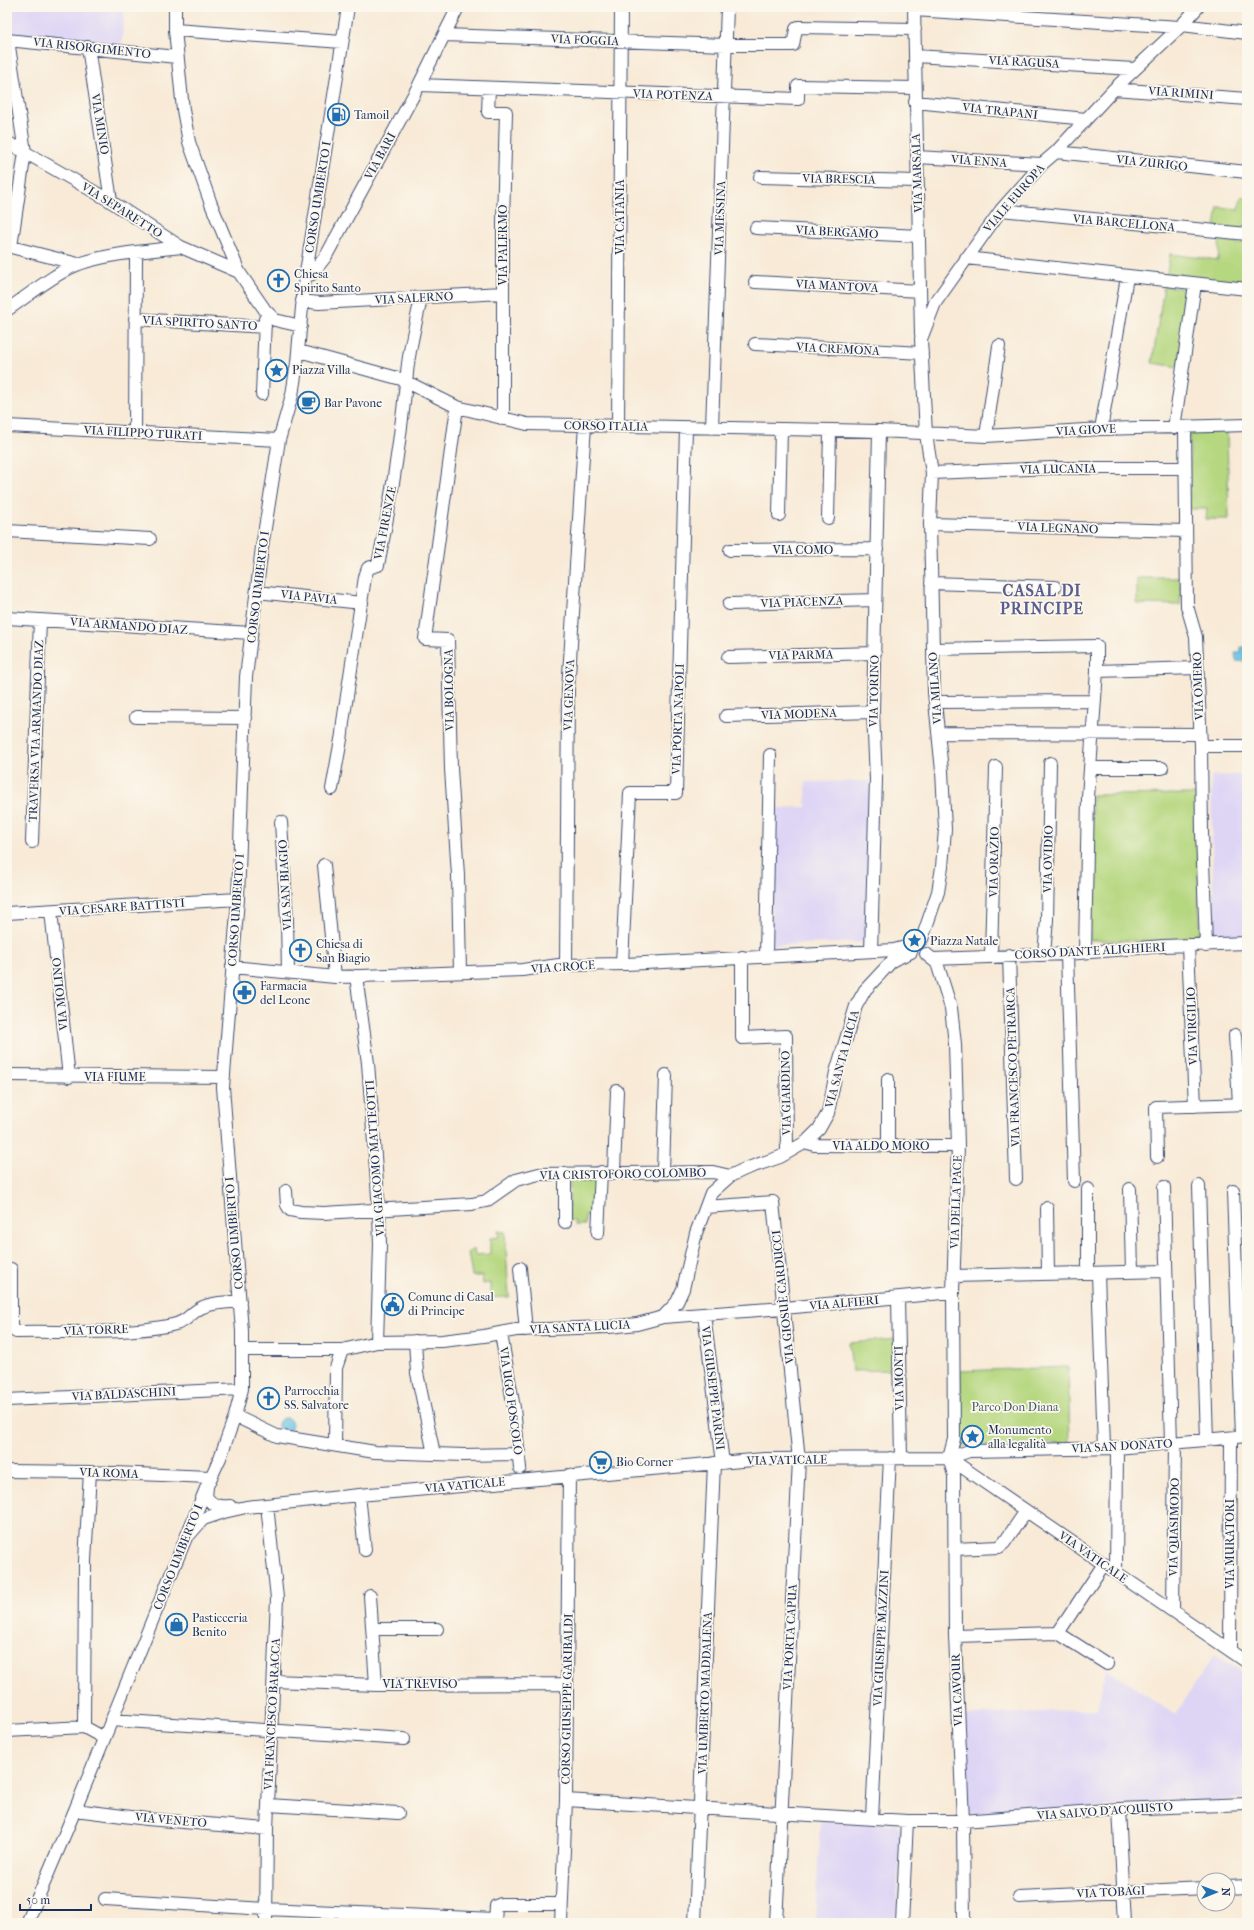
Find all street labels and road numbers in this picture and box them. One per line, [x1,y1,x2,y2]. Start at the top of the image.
street label: VIA FOGGIA [550,32,620,48]
street label: VIA RISORGIMENTO [31,35,152,61]
street label: VIA RAGUSA [987,53,1060,71]
street label: VIA RIMINI [1147,84,1215,102]
street label: VIA POTENZA [632,87,713,103]
street label: VIA MINIO [88,91,112,156]
street label: VIA TRAPANI [961,100,1039,122]
street label: VIA BARI [361,130,399,183]
street label: VIA MARSALA [909,133,925,214]
street label: CORSO UMBERTO I [302,140,334,254]
street label: VIA ENNA [950,152,1008,170]
street label: VIA ZURIGO [1115,152,1188,174]
street label: VIALE EUROPA [980,161,1048,236]
street label: VIA BRESCIA [801,171,876,187]
street label: VIA SEPARETTO [78,179,165,241]
street label: VIA CATANIA [613,179,627,256]
street label: VIA MESSINA [712,180,728,257]
street label: VIA PALERMO [496,204,510,287]
street label: VIA BARCELLONA [1071,211,1176,234]
street label: VIA BERGAMO [794,223,879,241]
street label: VIA MANTOVA [794,277,879,295]
street label: VIA SALERNO [373,289,454,307]
street label: VIA SPIRITO SANTO [141,313,258,333]
street label: VIA CREMONA [795,340,880,358]
street label: CORSO ITALIA [564,418,649,434]
street label: VIA GIOVE [1055,421,1116,439]
street label: VIA FILIPPO TURATI [82,423,203,443]
street label: VIA LUCANIA [1019,461,1097,477]
street label: VIA FIRENZE [371,485,399,562]
street label: VIA LEGNANO [1016,520,1099,536]
street label: CORSO UMBERTO I [244,530,272,644]
street label: VIA COMO [772,543,833,557]
street label: VIA PAVIA [279,587,338,607]
street label: VIA PIACENZA [759,594,844,610]
street label: VIA ARMANDO DIAZ [69,615,188,637]
street label: TRAVERSA VIA ARMANDO DIAZ [26,640,46,822]
street label: VIA PARMA [767,647,834,663]
street label: VIA BOLOGNA [441,649,457,732]
street label: VIA MILANO [925,651,945,726]
street label: VIA OMERO [1190,652,1206,721]
street label: VIA TORINO [866,655,882,728]
street label: VIA GENOVA [561,659,577,732]
street label: VIA PORTA NAPOLI [669,663,687,776]
street label: VIA MODENA [760,706,837,722]
street label: VIA OVIDIO [1040,825,1056,894]
street label: VIA ORAZIO [986,826,1002,899]
street label: VIA SAN BIAGIO [276,839,294,932]
street label: CORSO UMBERTO I [225,853,247,967]
street label: VIA CESARE BATTISTI [58,896,186,918]
street label: CORSO DANTE ALIGHIERI [1014,940,1166,962]
street label: VIA MOLINO [49,957,71,1032]
street label: VIA CROCE [529,958,596,976]
street label: VIA FRANCESCO PETRARCA [1003,987,1023,1148]
street label: VIA VIRGILIO [1184,987,1200,1066]
street label: VIA SANTA LUCIA [822,1008,862,1111]
street label: VIA GIARDINO [778,1051,794,1136]
street label: VIA FIUME [83,1070,146,1084]
street label: VIA GIACOMO MATTEOTTI [363,1079,388,1238]
street label: VIA ALDO MORO [831,1139,930,1153]
street label: VIA DELLA PACE [947,1155,965,1250]
street label: VIA CRISTOFORO COLOMBO [539,1166,706,1182]
street label: CORSO UMBERTO I [222,1176,246,1290]
street label: VIA GIOSUÈ CARDUCCI [768,1229,797,1366]
street label: VIA ALFIERI [808,1293,880,1313]
street label: VIA SANTA LUCIA [528,1317,631,1337]
street label: VIA TORRE [62,1322,129,1338]
street label: VIA GIUSEPPE PARINI [698,1324,728,1451]
street label: VIA UGO FOSCOLO [496,1345,526,1456]
street label: VIA MONTI [891,1345,907,1412]
street label: VIA BALDASCHINI [70,1384,177,1404]
street label: VIA SAN DONATO [1070,1436,1173,1456]
street label: VIA VATICALE [746,1452,827,1468]
street label: VIA ROMA [78,1465,139,1481]
street label: VIA VATICALE [423,1475,506,1496]
street label: VIA QUASIMODO [1166,1477,1182,1578]
street label: VIA MURATORI [1223,1499,1237,1590]
street label: CORSO UMBERTO I [150,1502,206,1612]
street label: VIA VATICALE [1055,1528,1130,1586]
street label: VIA GIUSEPPE MAZZINI [870,1569,892,1708]
street label: VIA PORTA CAPUA [780,1583,800,1691]
street label: VIA UMBERTO MADDALENA [695,1611,715,1775]
street label: CORSO GIUSEPPE GARIBALDI [559,1613,575,1785]
street label: VIA FRANCESCO BARACCA [261,1637,283,1791]
street label: VIA CAVOUR [949,1652,965,1728]
street label: VIA TREVISO [381,1677,458,1691]
street label: VIA SALVO D'ACQUISTO [1035,1799,1174,1823]
street label: VIA VENETO [133,1810,208,1830]
street label: VIA TOBAGI [1075,1883,1146,1901]

